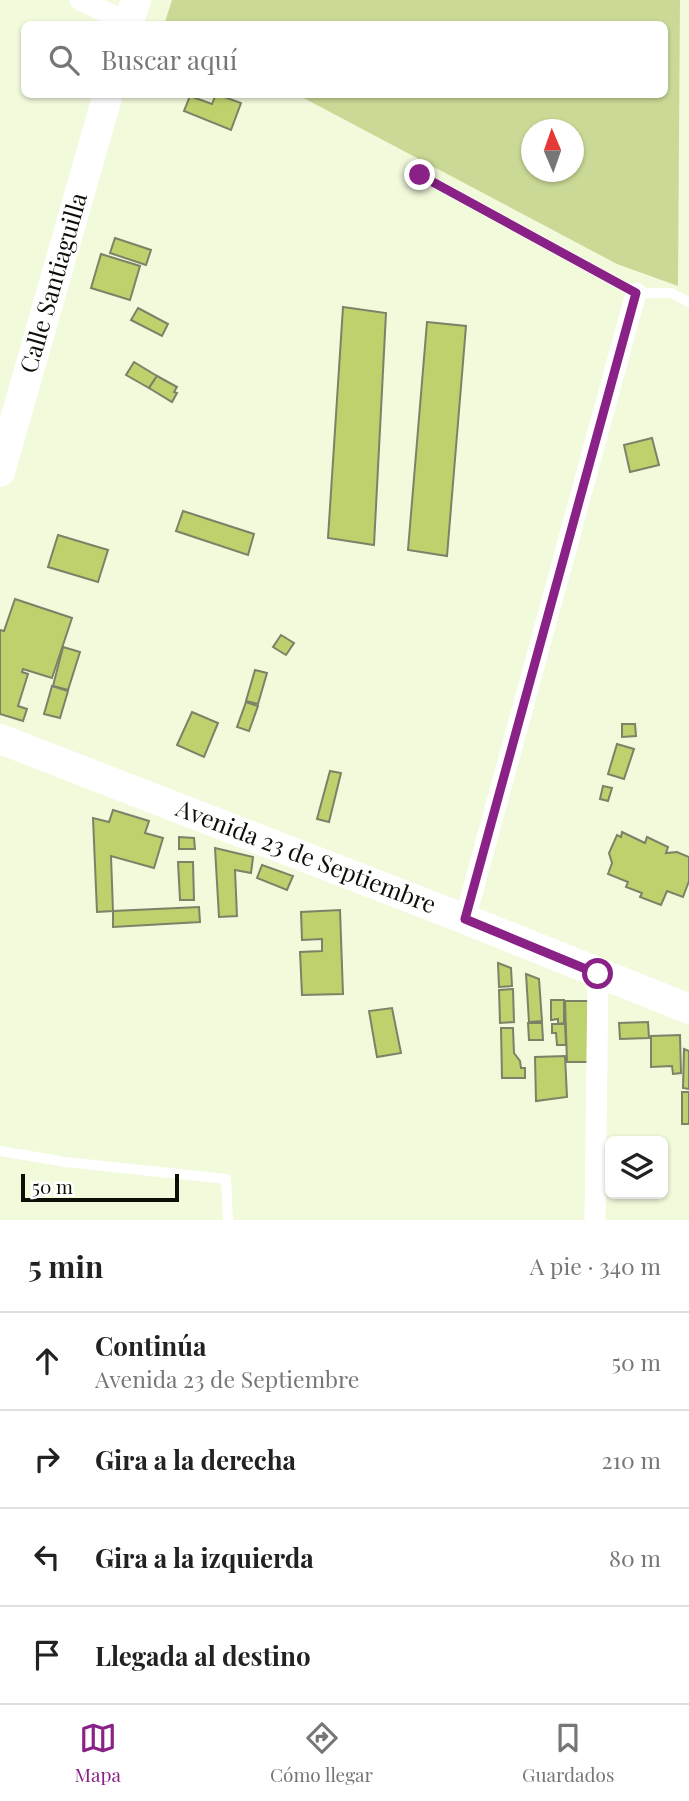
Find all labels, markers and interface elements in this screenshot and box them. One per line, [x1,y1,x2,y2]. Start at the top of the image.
search box [21,21,668,98]
icon: search [45,41,83,79]
text: Buscar aquí [101,42,237,77]
north arrow [521,119,584,182]
route end [404,159,435,190]
street label: Calle Santiaguilla [11,189,93,376]
street label: Avenida 23 de Septiembre [171,790,441,920]
route start [582,958,613,989]
map controls [605,1136,668,1199]
button: layers [605,1136,668,1199]
scale bar [21,1171,178,1203]
text: 50 m [32,1173,73,1199]
text: 5 min [28,1246,103,1286]
text: A pie · 340 m [530,1250,661,1281]
text: Continúa [95,1328,207,1363]
icon: ahead [28,1342,66,1380]
text: 50 m [612,1346,661,1377]
text: Avenida 23 de Septiembre [95,1363,359,1394]
icon: right [28,1440,66,1478]
text: Gira a la derecha [95,1442,296,1477]
text: 210 m [602,1444,661,1475]
icon: left [28,1538,66,1576]
text: Gira a la izquierda [95,1540,314,1575]
text: 80 m [609,1542,661,1573]
icon: arrive [28,1636,66,1674]
text: Llegada al destino [95,1638,311,1673]
tab: Mapa [75,1719,121,1787]
tab: Cómo llegar [270,1719,373,1787]
tab: Guardados [522,1719,614,1787]

